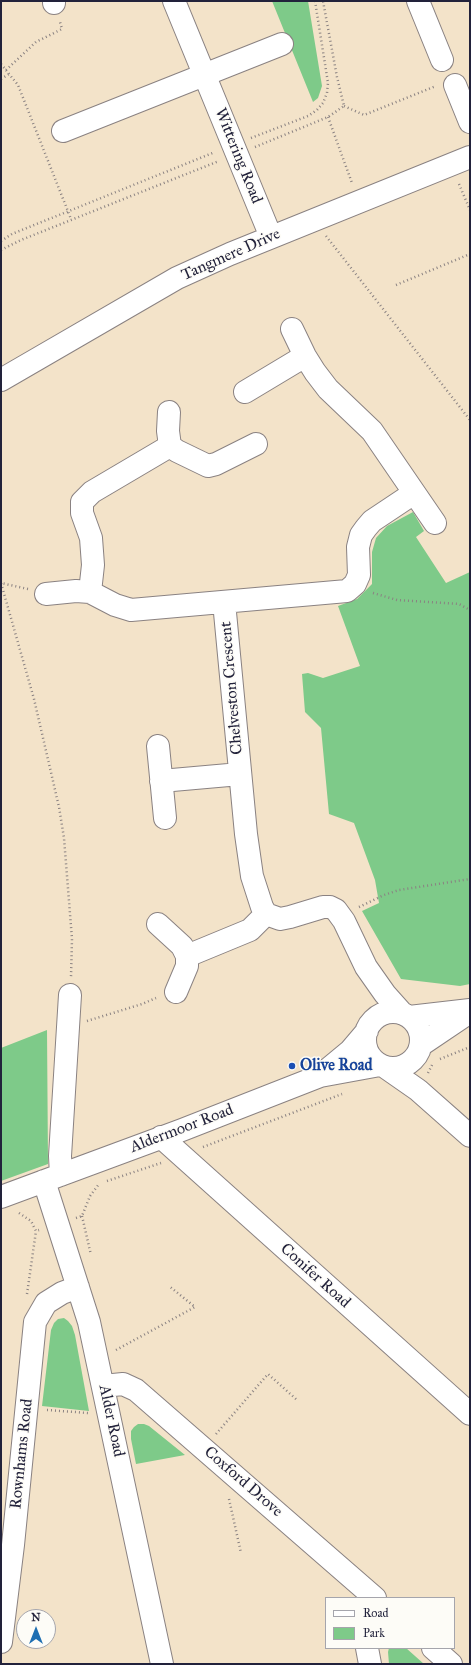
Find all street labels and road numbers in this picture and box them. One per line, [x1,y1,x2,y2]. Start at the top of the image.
street label: Wittering Road [210,105,266,207]
street label: Tangmere Drive [179,225,283,285]
street label: Chelveston Crescent [217,621,247,755]
street label: Aldermoor Road [128,1101,236,1157]
street label: Conifer Road [276,1240,354,1312]
street label: Alder Road [94,1383,128,1459]
street label: Rownhams Road [7,1398,37,1510]
street label: Coxford Drove [200,1443,286,1521]

